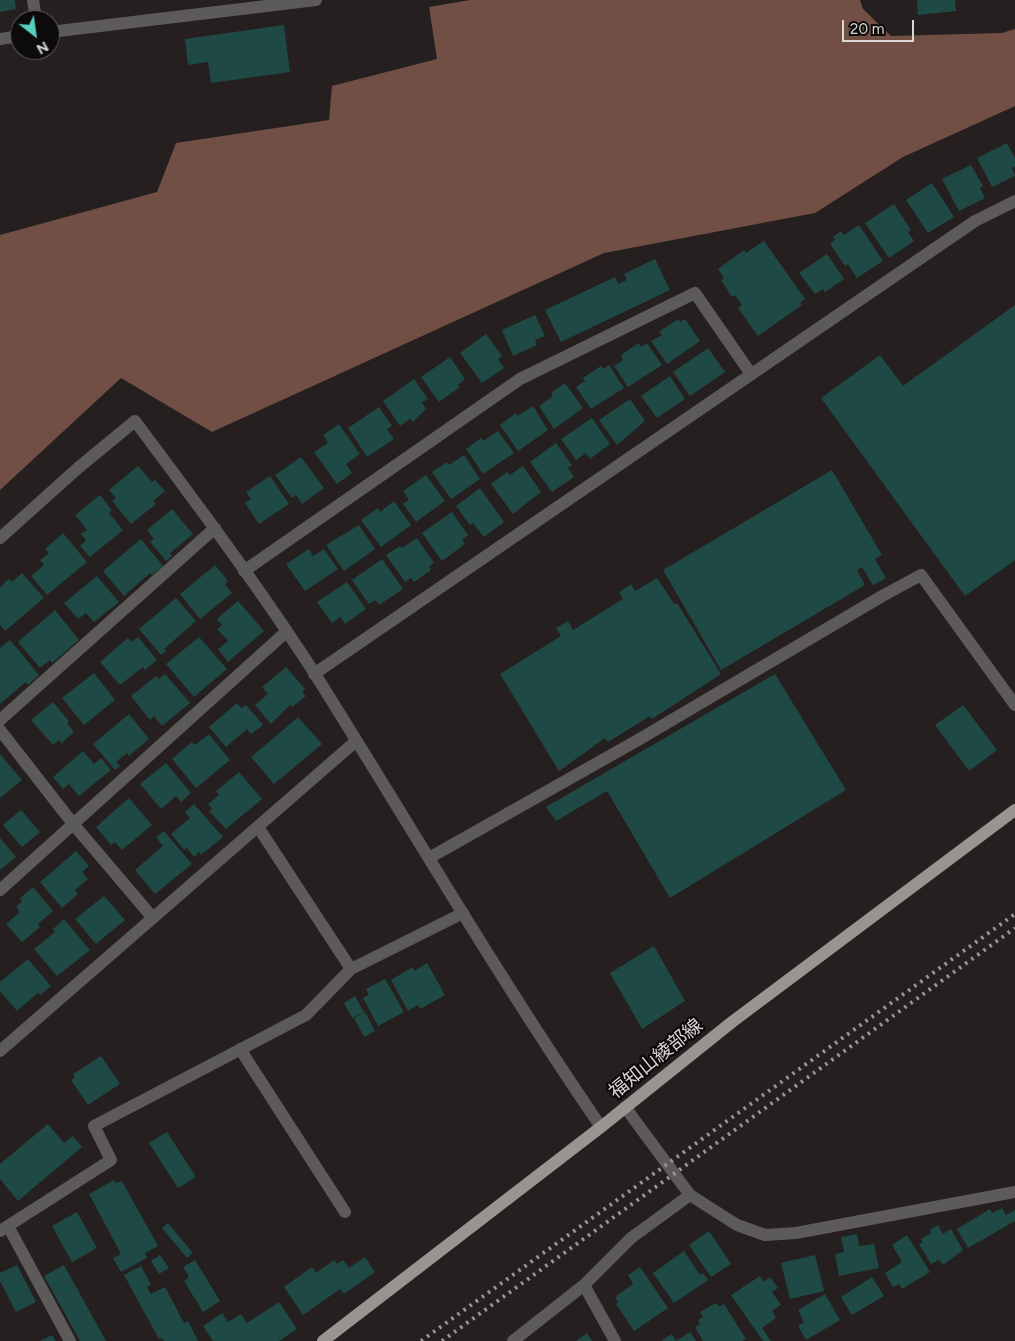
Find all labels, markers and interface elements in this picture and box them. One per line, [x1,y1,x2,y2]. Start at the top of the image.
north arrow [10,10,60,60]
scale bar [845,10,918,42]
text: 20 m [850,20,884,38]
text: N [33,37,51,58]
street label: 福知山綾部線 [605,1014,707,1104]

